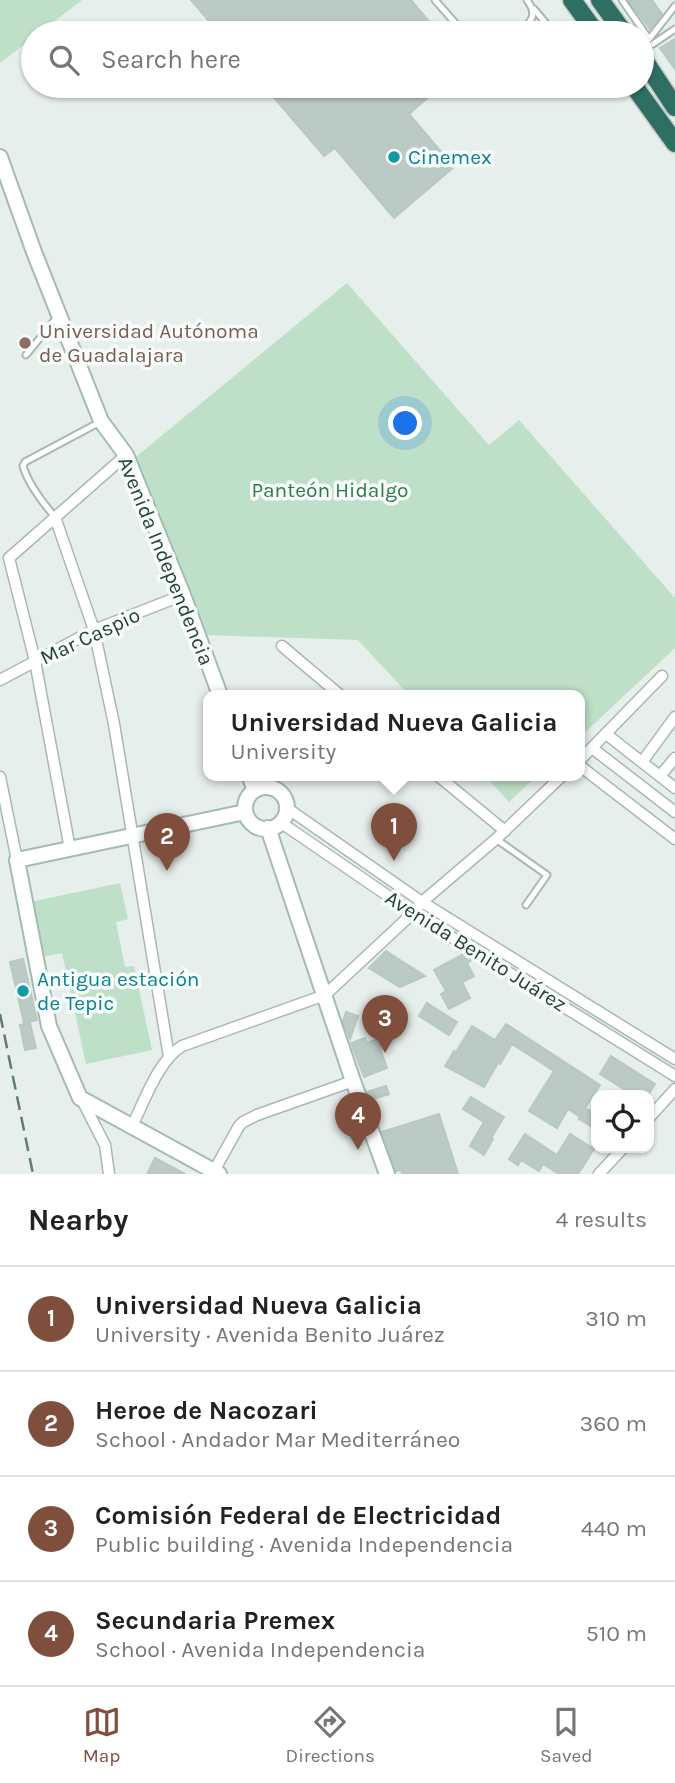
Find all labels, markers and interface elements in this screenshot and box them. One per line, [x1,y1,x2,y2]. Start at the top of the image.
search box [21,21,654,98]
icon: search [45,41,83,79]
text: Search here [101,44,241,75]
place label: Cinemex [408,145,492,169]
marker: Cinemex [386,149,402,165]
place label: Universidad Autónoma de Guadalajara [39,319,259,367]
marker: Universidad Autónoma de Guadalajara [17,335,33,351]
your location [388,406,422,440]
street label: Avenida Independencia [113,453,219,669]
park label: Panteón Hidalgo [251,478,409,502]
street label: Mar Caspio [36,602,144,670]
popup [203,690,585,781]
text: Universidad Nueva Galicia [231,707,557,738]
text: University [231,738,336,765]
pin: 1 [371,803,417,861]
pin: 2 [144,813,190,871]
street label: Avenida Benito Juárez [381,885,571,1017]
place label: Antigua estación de Tepic [37,967,200,1015]
marker: Antigua estación de Tepic [15,983,31,999]
pin: 3 [362,995,408,1053]
map controls [591,1090,654,1153]
button: locate [591,1090,654,1153]
pin: 4 [335,1092,381,1150]
text: Nearby [28,1202,128,1238]
text: 4 results [555,1206,647,1233]
text: Universidad Nueva Galicia [95,1290,422,1321]
text: 1 [47,1305,55,1332]
text: 310 m [585,1305,647,1332]
text: University · Avenida Benito Juárez [95,1321,445,1348]
text: Heroe de Nacozari [95,1395,318,1426]
text: 2 [44,1410,58,1437]
text: 360 m [580,1410,647,1437]
text: School · Andador Mar Mediterráneo [95,1426,460,1453]
text: Comisión Federal de Electricidad [95,1500,501,1531]
text: 3 [44,1515,58,1542]
text: 440 m [581,1515,647,1542]
text: Public building · Avenida Independencia [95,1531,513,1558]
text: Secundaria Premex [95,1605,335,1636]
text: 4 [44,1620,58,1647]
text: 510 m [586,1620,647,1647]
text: School · Avenida Independencia [95,1636,425,1663]
tab: Map [83,1703,121,1767]
tab: Directions [286,1703,375,1767]
tab: Saved [540,1703,592,1767]

